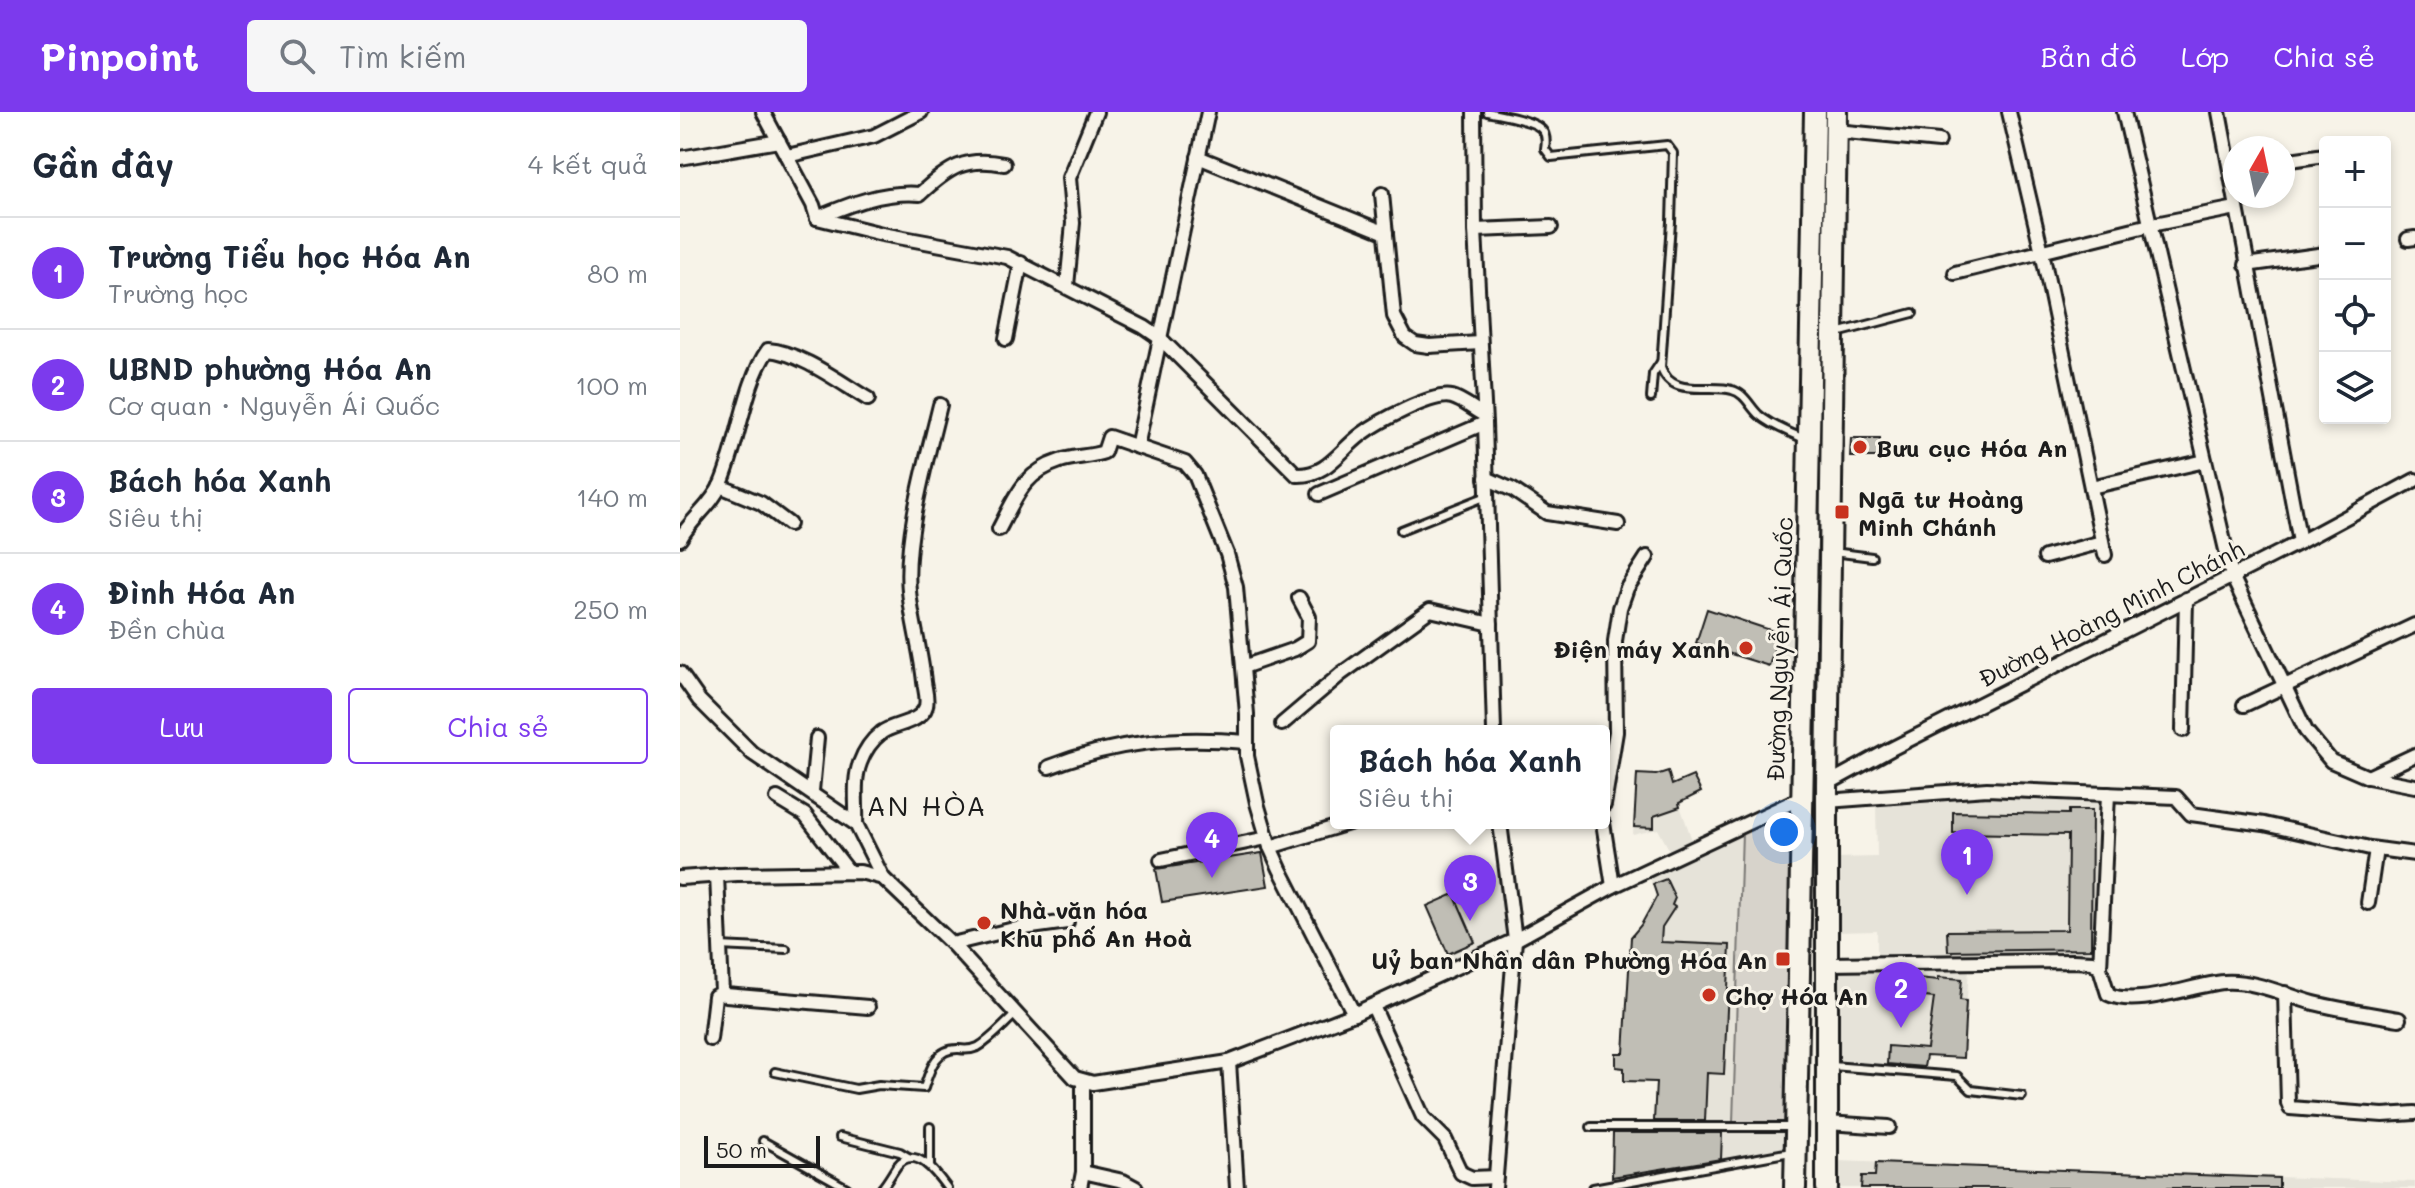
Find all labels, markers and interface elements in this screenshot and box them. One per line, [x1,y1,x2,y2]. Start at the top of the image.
search box [247,20,807,92]
text: Pinpoint [40,31,199,81]
icon: search [275,34,319,78]
text: Tìm kiếm [339,36,466,76]
text: Bản đồ [2041,38,2137,74]
text: Lớp [2181,38,2229,74]
text: Chia sẻ [2273,38,2375,74]
north arrow [2223,136,2295,208]
map controls [2319,136,2391,424]
button: + [2319,136,2391,208]
text: Gần đây [32,142,174,187]
text: 4 kết quả [528,147,648,181]
button: − [2319,208,2391,280]
text: Trường Tiểu học Hóa An [108,236,471,276]
text: 1 [52,256,64,290]
text: 80 m [587,256,648,290]
text: Trường học [108,276,248,310]
button: locate [2319,280,2391,352]
text: UBND phường Hóa An [108,348,432,388]
button: layers [2319,352,2391,424]
text: 2 [51,368,65,402]
text: 100 m [575,368,648,402]
text: Cơ quan · Nguyễn Ái Quốc [108,388,440,422]
place label: Bưu cục Hóa An [1876,432,2067,463]
marker: Bưu cục Hóa An [1851,438,1869,456]
text: Bách hóa Xanh [108,460,331,500]
text: 3 [50,480,66,514]
text: 140 m [576,480,648,514]
place label: Ngã tư Hoàng Minh Chánh [1858,483,2024,542]
text: Siêu thị [108,500,203,534]
marker: Ngã tư Hoàng Minh Chánh [1833,503,1851,521]
street label: Đường Nguyễn Ái Quốc [1759,516,1799,782]
street label: Đường Hoàng Minh Chánh [1973,532,2249,694]
text: Đình Hóa An [108,572,295,612]
text: 4 [50,592,66,626]
text: 250 m [573,592,648,626]
text: Đền chùa [108,612,226,646]
place label: Điện máy Xanh [1554,633,1730,664]
marker: Điện máy Xanh [1737,639,1755,657]
button: Lưu [32,688,332,764]
button: Chia sẻ [348,688,648,764]
popup [1330,725,1610,829]
text: Bách hóa Xanh [1358,740,1582,780]
text: Siêu thị [1358,780,1454,814]
district label: AN HÒA [866,787,988,823]
pin: 4 [1186,812,1238,878]
your location [1764,812,1804,852]
pin: 1 [1941,829,1993,895]
pin: 3 [1444,855,1496,921]
place label: Nhà văn hóa Khu phố An Hoà [1000,894,1192,953]
marker: Nhà văn hóa Khu phố An Hoà [975,914,993,932]
place label: Uỷ ban Nhân dân Phường Hóa An [1371,944,1767,975]
marker: Uỷ ban Nhân dân Phường Hóa An [1774,950,1792,968]
pin: 2 [1875,962,1927,1028]
place label: Chợ Hóa An [1725,980,1868,1011]
marker: Chợ Hóa An [1700,986,1718,1004]
scale bar [704,1132,820,1168]
text: 50 m [716,1135,767,1164]

